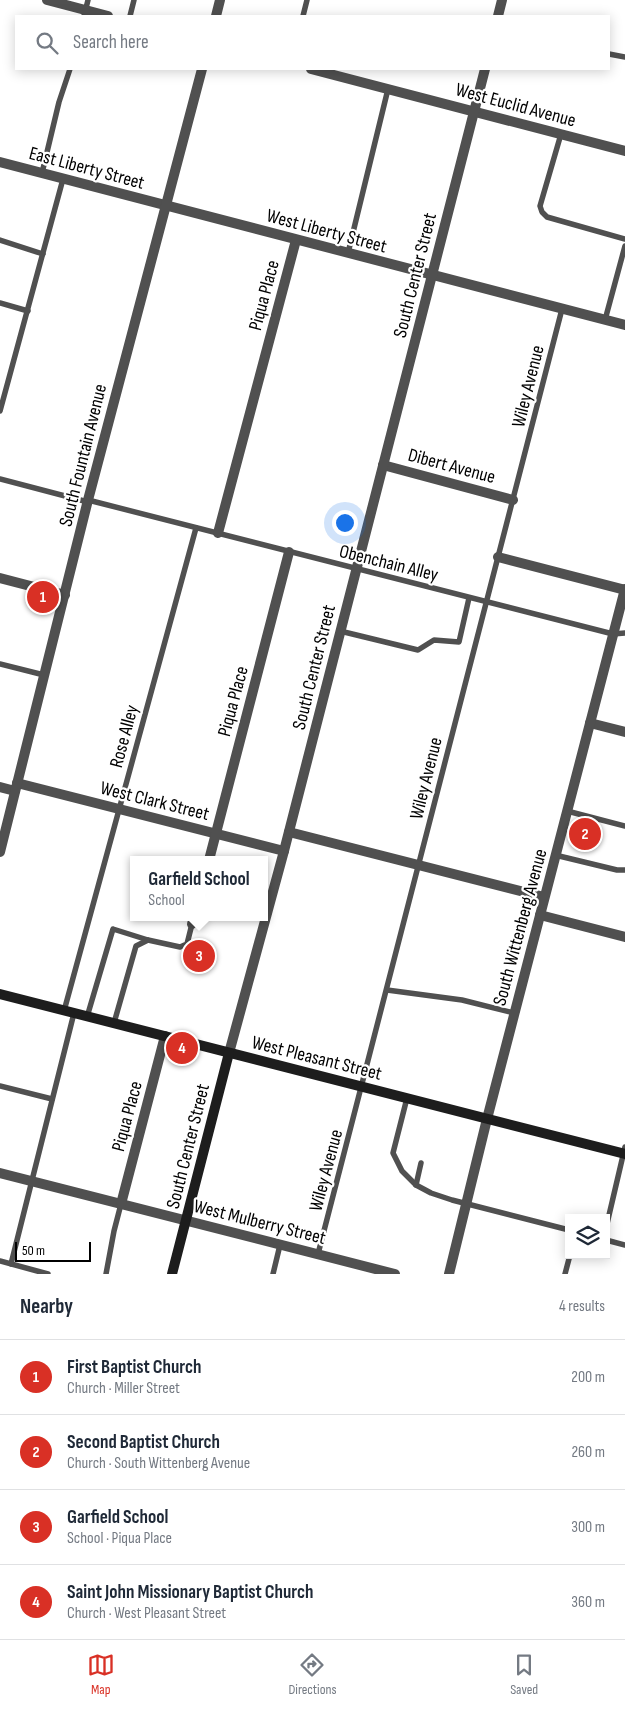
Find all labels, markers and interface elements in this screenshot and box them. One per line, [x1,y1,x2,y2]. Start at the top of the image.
search box [15,15,610,70]
icon: search [33,29,61,57]
text: Search here [73,31,149,54]
street label: West Euclid Avenue [453,78,578,133]
street label: East Liberty Street [26,142,147,195]
street label: West Liberty Street [264,204,389,259]
street label: South Center Street [389,210,442,340]
street label: Piqua Place [244,258,285,333]
street label: Wiley Avenue [507,343,550,430]
street label: South Fountain Avenue [55,382,112,529]
street label: Dibert Avenue [405,444,498,489]
your location [332,510,358,536]
street label: Obenchain Alley [337,540,441,587]
pin: 1 [27,578,59,616]
street label: South Center Street [288,602,341,732]
street label: Piqua Place [213,664,254,739]
street label: Rose Alley [105,702,144,770]
street label: Wiley Avenue [405,735,448,822]
street label: West Clark Street [98,777,212,826]
pin: 2 [569,815,601,853]
street label: South Wittenberg Avenue [488,846,552,1008]
popup [130,856,268,921]
text: Garfield School [148,868,250,891]
text: School [148,891,185,910]
pin: 3 [183,937,215,975]
pin: 4 [166,1029,198,1067]
street label: West Pleasant Street [249,1031,384,1086]
street label: Piqua Place [107,1079,148,1154]
street label: South Center Street [162,1081,215,1211]
street label: Wiley Avenue [305,1127,348,1214]
street label: West Mulberry Street [191,1195,328,1250]
map controls [565,1214,610,1259]
button: layers [565,1214,610,1259]
scale bar [15,1239,91,1262]
text: 50 m [22,1242,45,1259]
text: Nearby [20,1294,73,1319]
text: 4 results [559,1297,605,1316]
text: First Baptist Church [67,1356,201,1379]
text: 1 [33,1368,39,1387]
text: 200 m [571,1368,605,1387]
text: Church · Miller Street [67,1379,180,1398]
text: Second Baptist Church [67,1431,220,1454]
text: 2 [32,1443,40,1462]
text: 260 m [571,1443,605,1462]
text: Church · South Wittenberg Avenue [67,1454,250,1473]
text: Garfield School [67,1506,168,1529]
text: 3 [32,1518,40,1537]
text: 300 m [571,1518,605,1537]
text: School · Piqua Place [67,1529,172,1548]
text: Saint John Missionary Baptist Church [67,1581,313,1604]
text: 4 [32,1593,40,1612]
text: 360 m [571,1593,605,1612]
text: Church · West Pleasant Street [67,1604,226,1623]
tab: Map [87,1651,115,1698]
tab: Directions [288,1651,337,1698]
tab: Saved [510,1651,538,1698]

